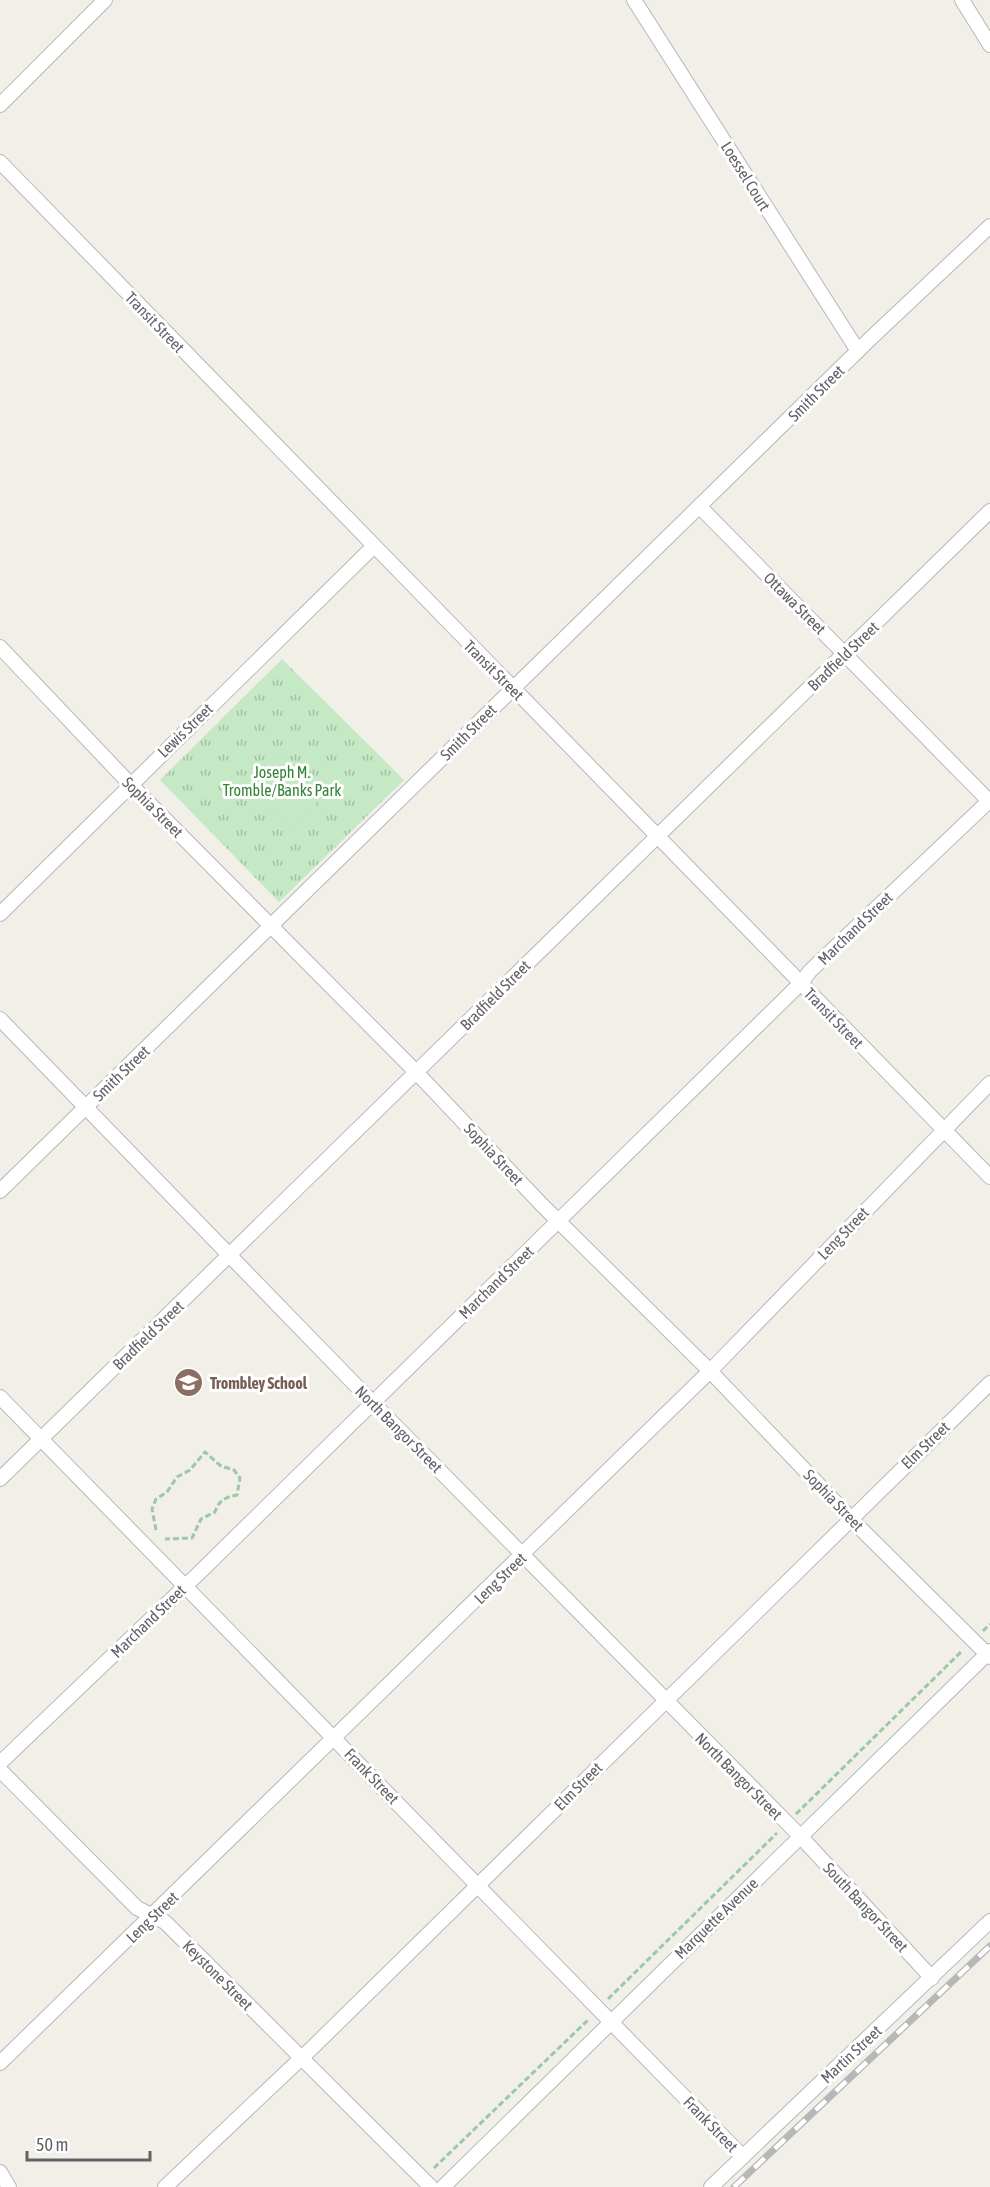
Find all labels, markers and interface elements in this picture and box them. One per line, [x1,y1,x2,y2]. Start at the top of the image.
street label: Loessel Court [718,138,774,214]
street label: Transit Street [122,288,188,356]
street label: Smith Street [784,361,848,425]
street label: Ottawa Street [760,568,830,638]
street label: Bradfield Street [804,618,882,694]
street label: Transit Street [460,636,528,704]
street label: Lewis Street [154,699,217,761]
street label: Smith Street [436,700,500,764]
park label: Joseph M. Tromble/Banks Park [223,763,341,799]
street label: Sophia Street [118,773,187,842]
street label: Marchand Street [814,888,896,968]
street label: Bradfield Street [456,956,534,1034]
street label: Transit Street [801,984,867,1052]
street label: Smith Street [89,1041,153,1104]
street label: Sophia Street [460,1119,527,1190]
street label: Leng Street [814,1203,873,1263]
street label: Marchand Street [455,1242,537,1322]
street label: Bradfield Street [109,1297,187,1373]
school or university icon: Trombley School [173,1367,205,1399]
place label: Trombley School [210,1374,308,1392]
street label: North Bangor Street [351,1382,446,1477]
street label: Elm Street [897,1417,953,1472]
street label: Sophia Street [800,1466,868,1535]
street label: Leng Street [470,1549,531,1608]
street label: Marchand Street [107,1581,189,1661]
street label: North Bangor Street [691,1729,786,1824]
street label: Frank Street [341,1745,403,1808]
street label: Elm Street [550,1758,606,1814]
street label: South Bangor Street [819,1859,912,1956]
street label: Marquette Avenue [671,1874,762,1963]
street label: Leng Street [122,1888,183,1947]
street label: Keystone Street [179,1936,257,2015]
street label: Martin Street [817,2021,885,2087]
street label: Frank Street [680,2093,742,2156]
scale bar [27,2124,150,2162]
text: 50 m [36,2134,68,2155]

